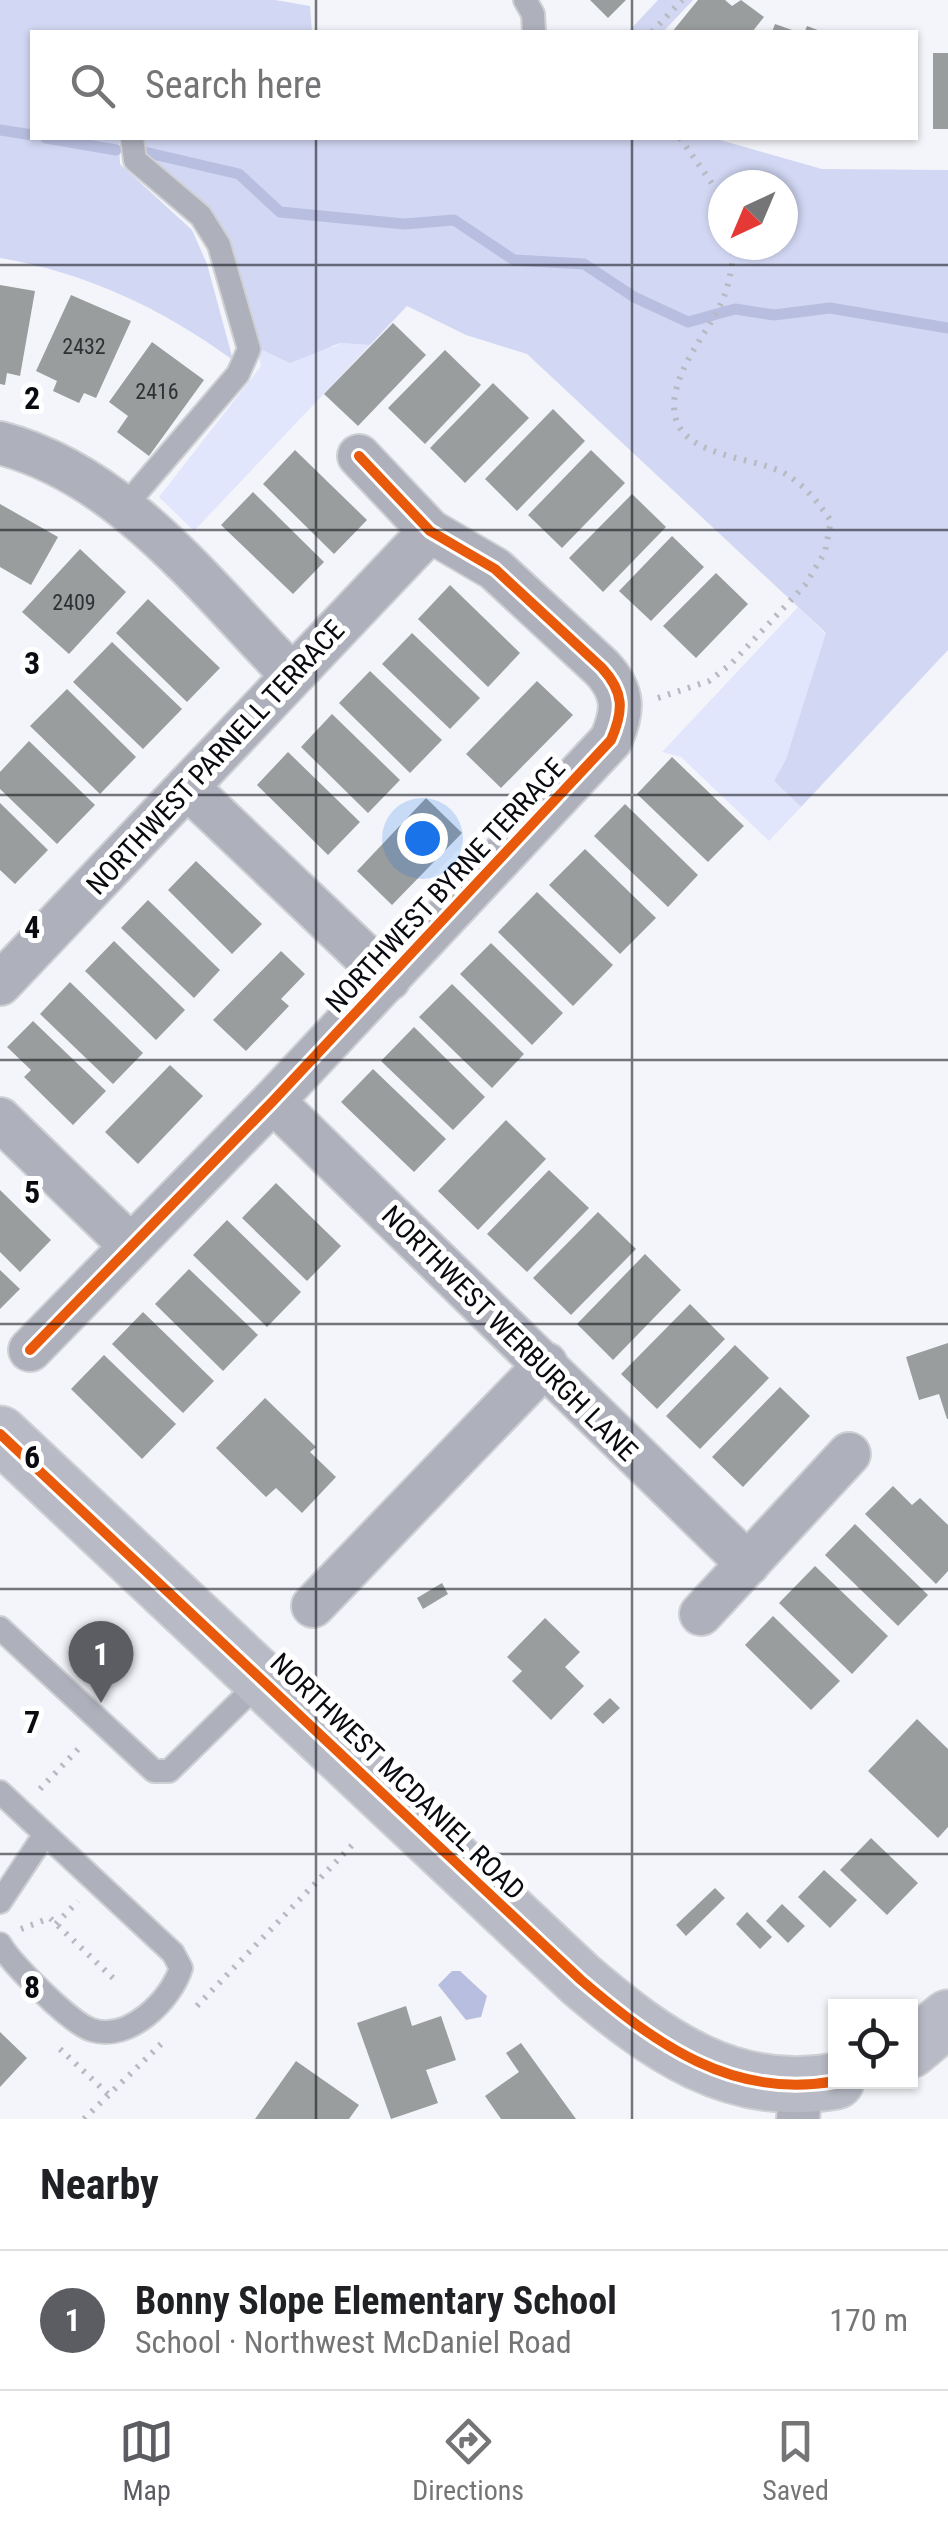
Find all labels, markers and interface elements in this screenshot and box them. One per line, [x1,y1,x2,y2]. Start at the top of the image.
search box [30,30,918,140]
icon: search [65,58,120,113]
text: Search here [145,63,322,107]
north arrow [708,170,798,260]
house number: 2432 [62,334,106,359]
text: 2 [24,379,40,417]
house number: 2416 [135,379,179,404]
house number: 2409 [52,590,96,615]
street label: NORTHWEST PARNELL TERRACE [80,614,351,901]
text: 3 [24,644,40,682]
street label: NORTHWEST BYRNE TERRACE [319,751,572,1019]
your location [397,813,448,864]
text: 4 [24,908,40,946]
text: 5 [24,1173,40,1211]
street label: NORTHWEST WERBURGH LANE [375,1199,644,1468]
text: 6 [24,1438,40,1476]
pin: 1 [68,1620,134,1703]
street label: NORTHWEST MCDANIEL ROAD [264,1646,532,1906]
text: 7 [24,1703,40,1741]
text: 8 [24,1968,40,2006]
map controls [828,1999,918,2089]
button: locate [828,1999,918,2089]
text: Nearby [40,2160,159,2209]
text: Bonny Slope Elementary School [135,2279,617,2323]
text: 1 [64,2301,81,2339]
text: 170 m [829,2301,908,2339]
text: School · Northwest McDaniel Road [135,2323,572,2361]
tab: Map [119,2414,174,2507]
tab: Directions [412,2414,524,2507]
tab: Saved [762,2414,829,2507]

